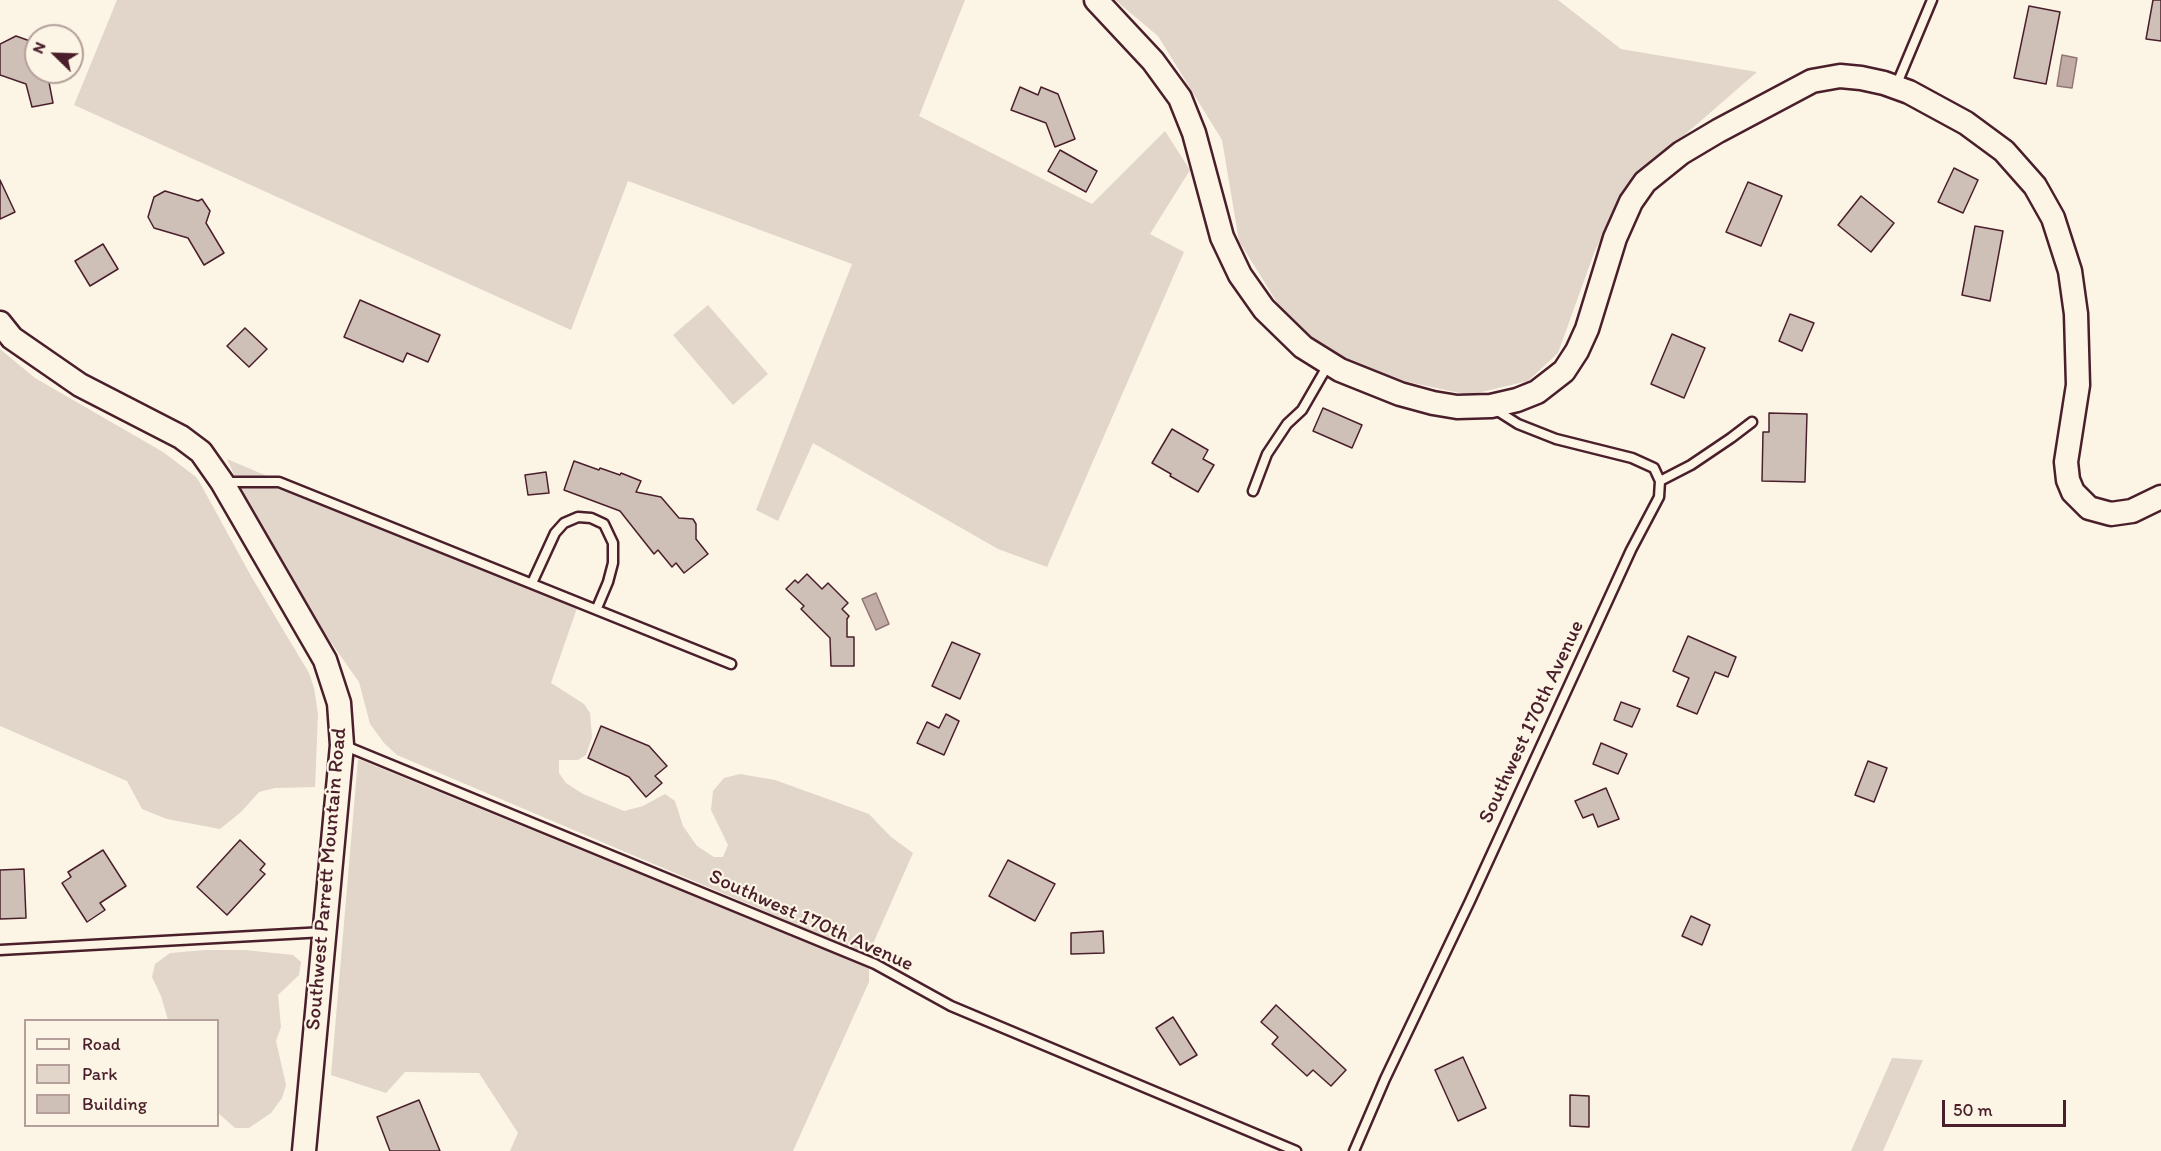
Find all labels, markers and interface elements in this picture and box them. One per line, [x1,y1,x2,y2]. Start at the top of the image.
north arrow [24,24,84,84]
text: N [28,39,50,56]
street label: Southwest 170th Avenue [1474,616,1590,828]
street label: Southwest Parrett Mountain Road [301,727,353,1031]
street label: Southwest 170th Avenue [705,865,917,977]
legend [24,1019,219,1127]
text: Road [82,1033,121,1055]
text: Park [82,1063,117,1085]
scale bar [1945,1088,2070,1126]
text: Building [82,1093,147,1115]
text: 50 m [1953,1099,1993,1121]

